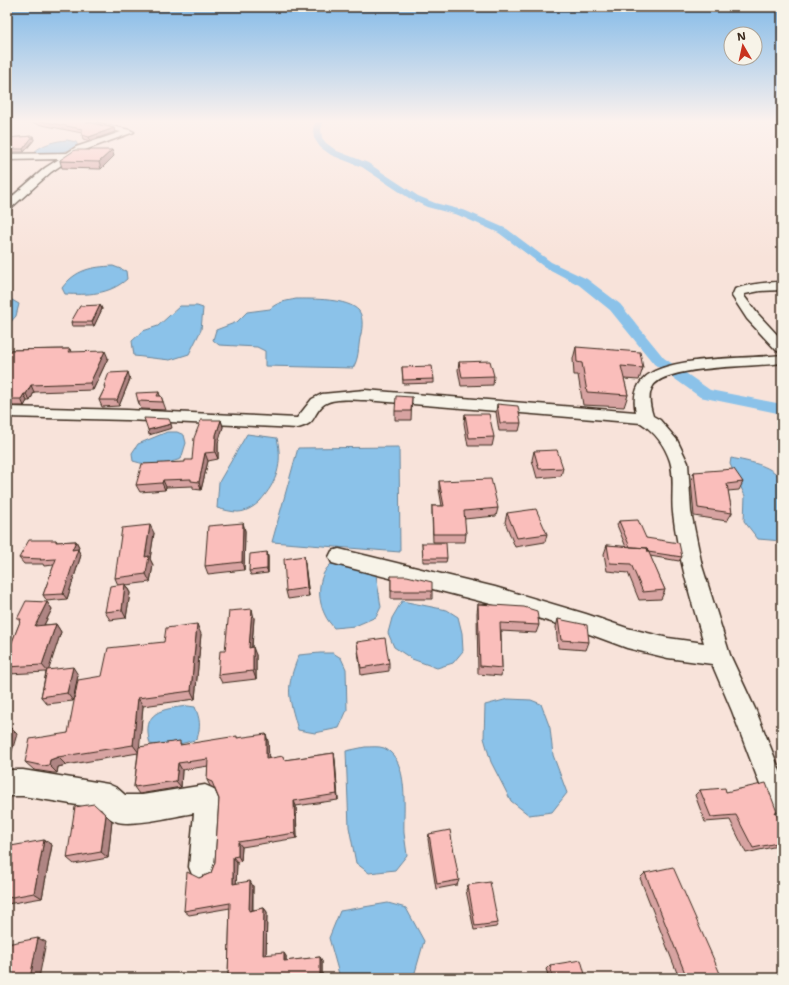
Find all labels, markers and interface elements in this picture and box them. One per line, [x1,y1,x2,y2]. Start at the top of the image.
north arrow [723,26,763,66]
text: N [736,28,747,45]

